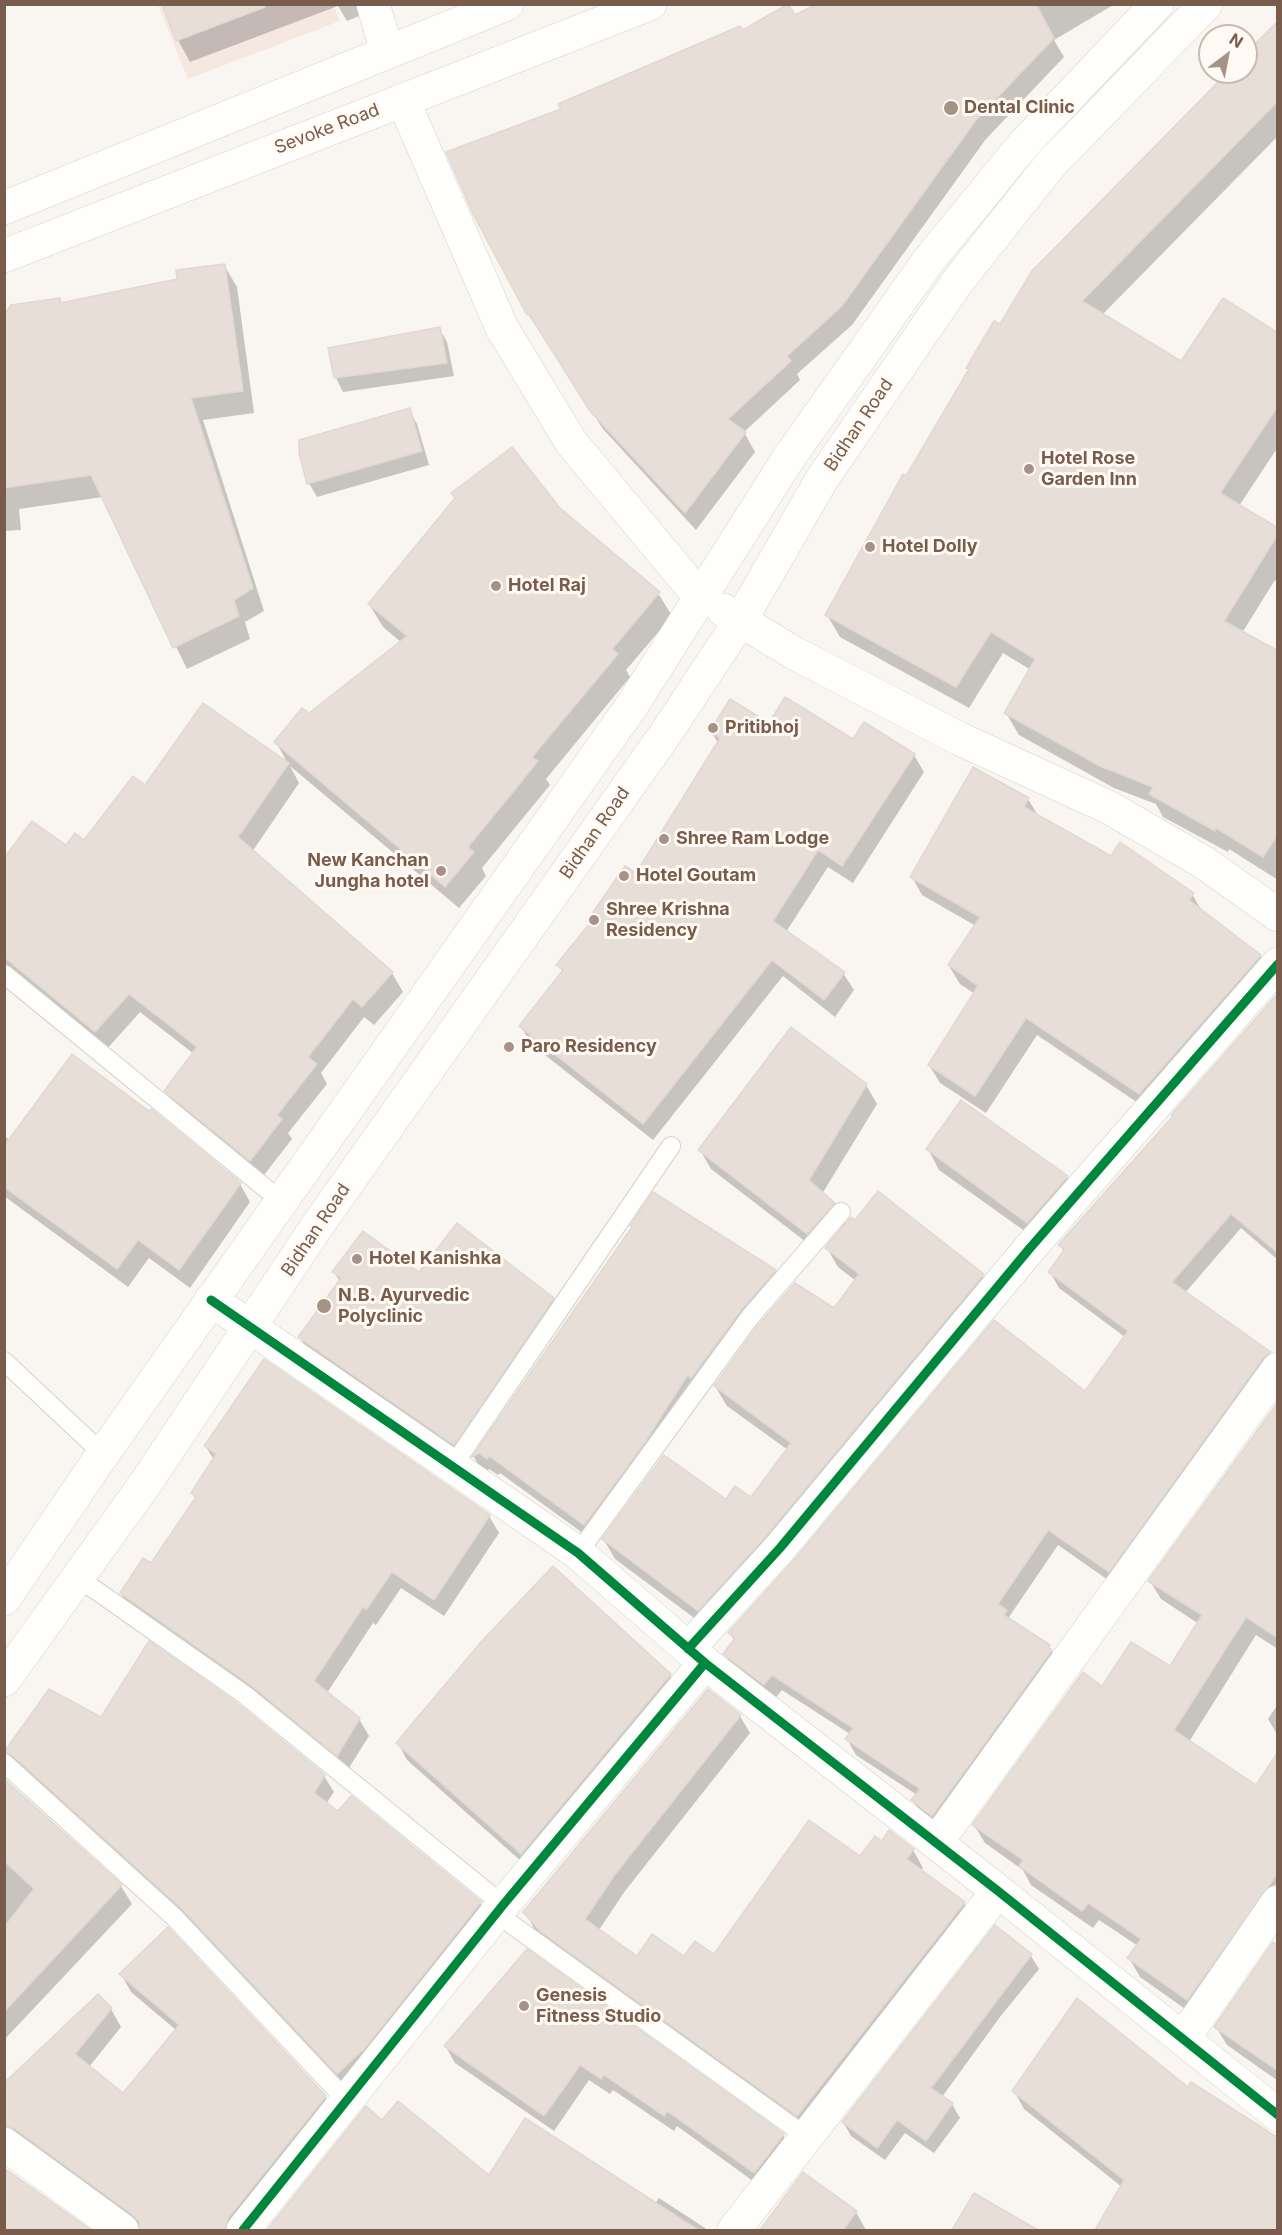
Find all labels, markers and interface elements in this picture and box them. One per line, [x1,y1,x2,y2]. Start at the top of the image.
north arrow [1198,24,1258,84]
text: N [1226,29,1247,52]
place label: Dental Clinic [964,97,1075,119]
street label: Sevoke Road [271,99,383,159]
marker: Dental Clinic [942,99,960,117]
street label: Bidhan Road [820,375,898,475]
place label: Hotel Rose Garden Inn [1041,448,1137,490]
marker: Hotel Rose Garden Inn [1022,462,1036,476]
place label: Hotel Dolly [882,536,978,558]
marker: Hotel Dolly [863,540,877,554]
place label: Hotel Raj [508,575,586,597]
marker: Hotel Raj [489,579,503,593]
place label: Pritibhoj [725,717,799,739]
marker: Pritibhoj [706,721,720,735]
street label: Bidhan Road [555,783,635,883]
place label: Shree Ram Lodge [676,828,829,850]
marker: Shree Ram Lodge [657,832,671,846]
place label: New Kanchan Jungha hotel [307,850,429,892]
marker: New Kanchan Jungha hotel [434,864,448,878]
place label: Hotel Goutam [636,865,756,887]
marker: Hotel Goutam [617,869,631,883]
place label: Shree Krishna Residency [606,899,730,942]
marker: Shree Krishna Residency [587,913,601,927]
place label: Paro Residency [521,1036,657,1058]
marker: Paro Residency [502,1040,516,1054]
street label: Bidhan Road [277,1180,355,1280]
place label: Hotel Kanishka [369,1248,501,1270]
marker: Hotel Kanishka [350,1252,364,1266]
place label: N.B. Ayurvedic Polyclinic [338,1285,470,1328]
marker: N.B. Ayurvedic Polyclinic [315,1297,333,1315]
place label: Genesis Fitness Studio [536,1985,661,2028]
marker: Genesis Fitness Studio [517,1999,531,2013]

